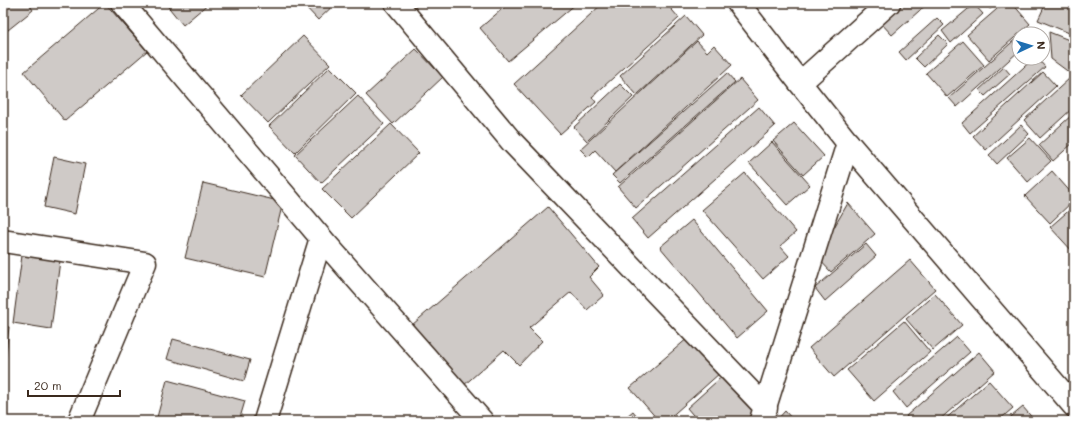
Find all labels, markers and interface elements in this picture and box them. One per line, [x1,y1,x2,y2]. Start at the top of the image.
north arrow [1011,26,1051,66]
text: N [1034,41,1049,50]
scale bar [28,372,120,398]
text: 20 m [34,377,62,393]

